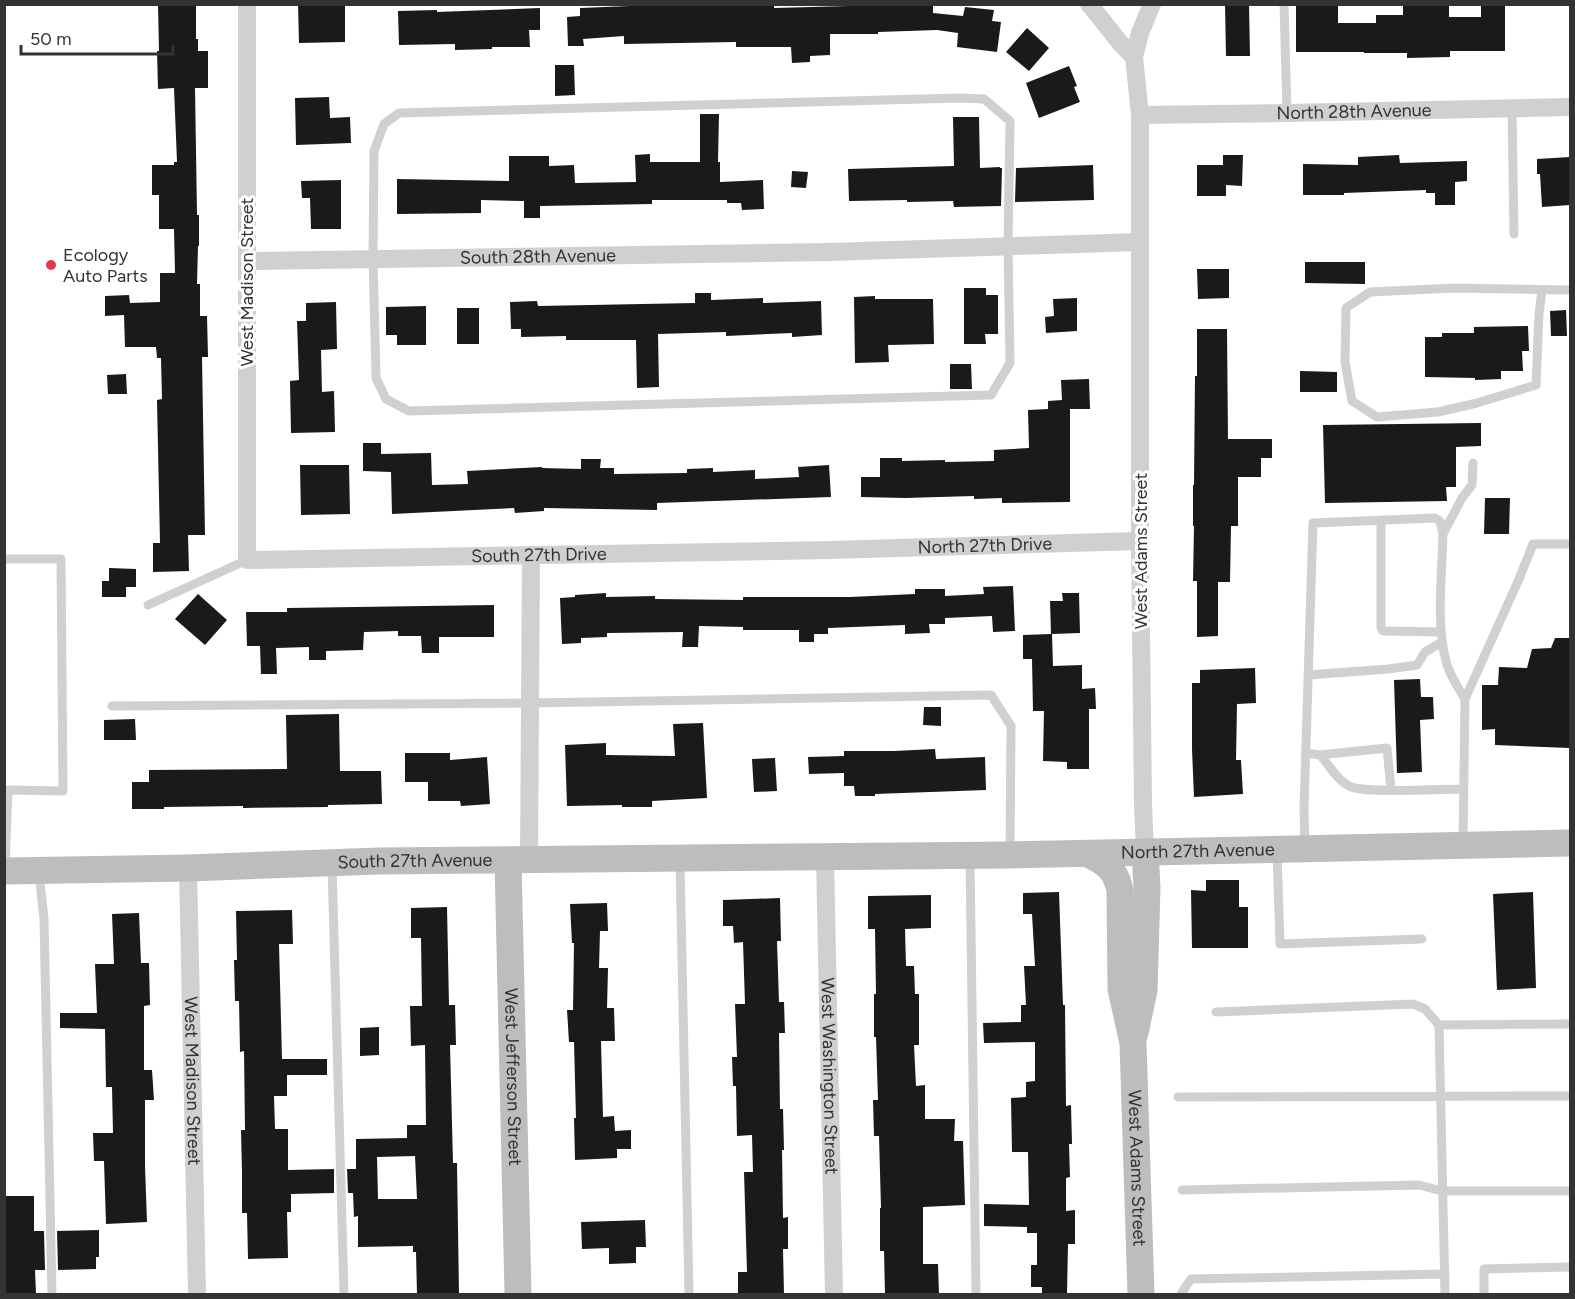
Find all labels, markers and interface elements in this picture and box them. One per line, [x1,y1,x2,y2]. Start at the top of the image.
scale bar [21,18,172,56]
text: 50 m [30,28,72,50]
street label: North 28th Avenue [1276,99,1432,124]
street label: West Madison Street [236,197,258,366]
place label: Ecology Auto Parts [63,244,148,287]
street label: South 28th Avenue [460,244,616,269]
marker: Ecology Auto Parts [44,258,58,272]
street label: West Adams Street [1130,473,1152,629]
street label: North 27th Drive [917,533,1053,558]
street label: South 27th Drive [471,543,607,567]
street label: North 27th Avenue [1121,838,1275,864]
street label: South 27th Avenue [337,849,493,874]
street label: West Washington Street [816,977,843,1175]
street label: West Jefferson Street [500,988,526,1166]
street label: West Madison Street [180,996,205,1166]
street label: West Adams Street [1124,1090,1150,1247]

